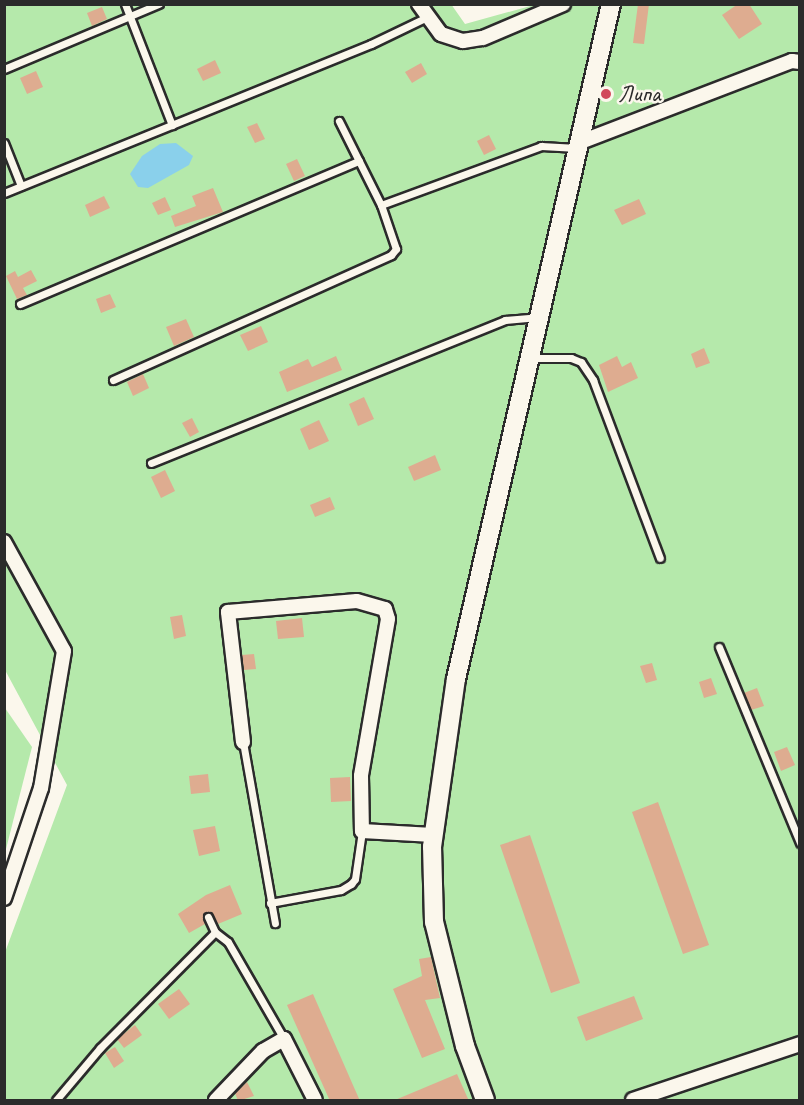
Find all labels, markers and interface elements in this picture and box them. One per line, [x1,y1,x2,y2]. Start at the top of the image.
place label: Липа [618,80,660,108]
marker: Липа [599,87,613,101]

